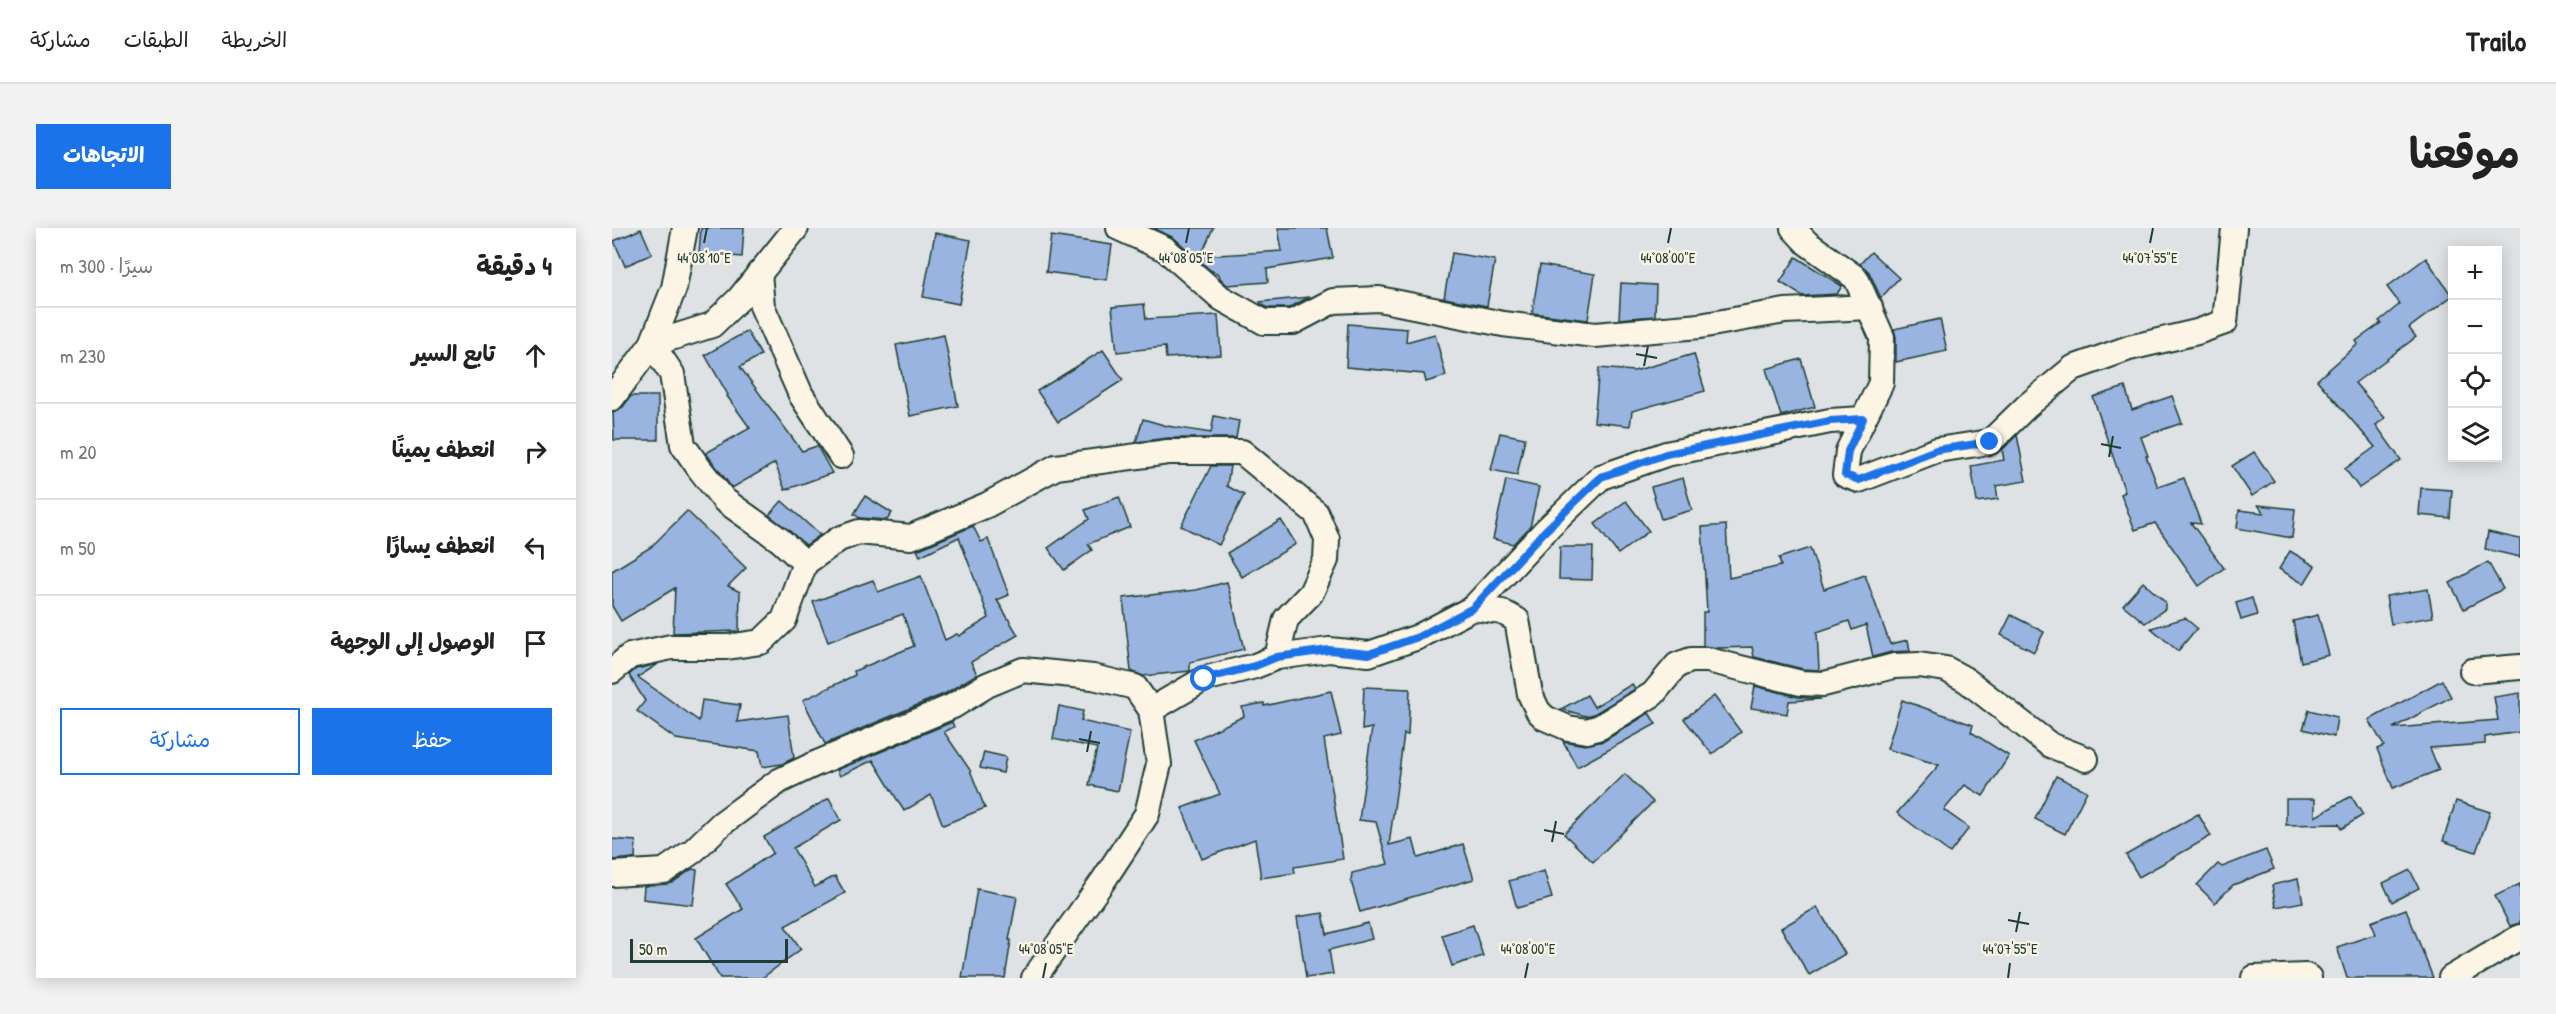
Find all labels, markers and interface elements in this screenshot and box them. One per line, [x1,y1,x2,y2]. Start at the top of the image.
text: Trailo [2466,22,2526,60]
text: مشاركة [30,25,91,54]
text: الطبقات [124,25,189,54]
text: الخريطة [222,25,287,54]
button: الاتجاهات [36,124,171,189]
text: موقعنا [2409,124,2520,181]
map controls [2448,246,2502,462]
button: + [2448,246,2502,300]
text: 44°08'10"E [677,247,731,268]
text: 44°08'05"E [1159,247,1214,268]
text: 44°08'00"E [1640,247,1696,268]
text: 44°07'55"E [2122,247,2178,268]
text: 4 دقيقة [476,248,552,283]
text: سيرًا · 300 m [60,252,153,279]
button: − [2448,300,2502,354]
text: تابع السير [412,338,495,368]
icon: ahead [519,339,552,372]
text: 230 m [60,342,106,369]
button: locate [2448,354,2502,408]
button: layers [2448,408,2502,462]
route end [1976,428,2002,454]
text: انعطف يمينًا [392,434,495,464]
icon: right [519,435,552,468]
text: 20 m [60,438,97,465]
text: انعطف يسارًا [386,530,495,560]
icon: left [519,531,552,564]
text: 50 m [60,534,96,561]
text: الوصول إلى الوجهة [330,626,495,656]
icon: arrive [519,627,552,660]
route start [1190,665,1216,691]
button: مشاركة [60,708,300,775]
button: حفظ [312,708,552,775]
scale bar [630,936,788,964]
text: 50 m [639,938,668,960]
text: 44°08'05"E [1019,938,1074,959]
text: 44°08'00"E [1500,938,1556,959]
text: 44°07'55"E [1982,938,2038,959]

